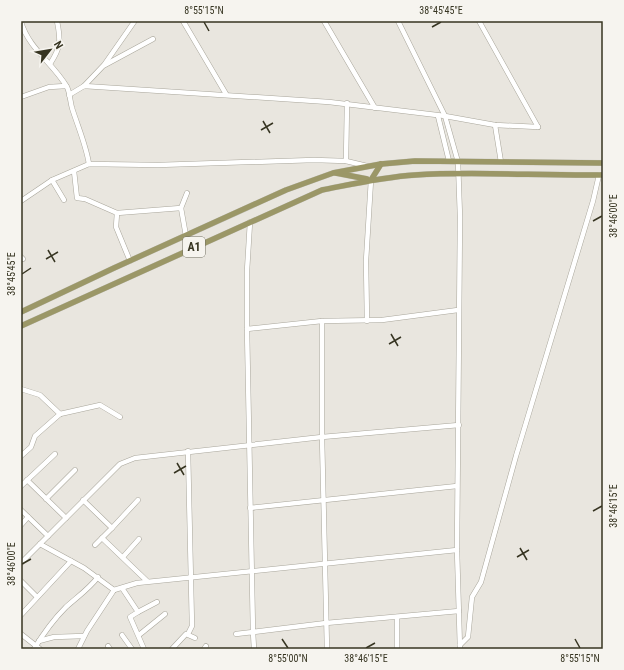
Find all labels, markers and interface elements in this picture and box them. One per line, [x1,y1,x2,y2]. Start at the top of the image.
text: 8°55'15"N [184,5,224,16]
text: 38°45'45"E [419,5,463,16]
north arrow [30,30,70,70]
text: N [51,39,66,52]
text: 38°46'00"E [608,194,619,238]
road number: A1 [183,237,205,257]
text: 38°45'45"E [6,252,17,296]
text: 38°46'15"E [608,484,619,528]
text: 38°46'00"E [6,542,17,586]
text: 8°55'00"N [268,653,308,664]
text: 38°46'15"E [344,653,388,664]
text: 8°55'15"N [560,653,600,664]

